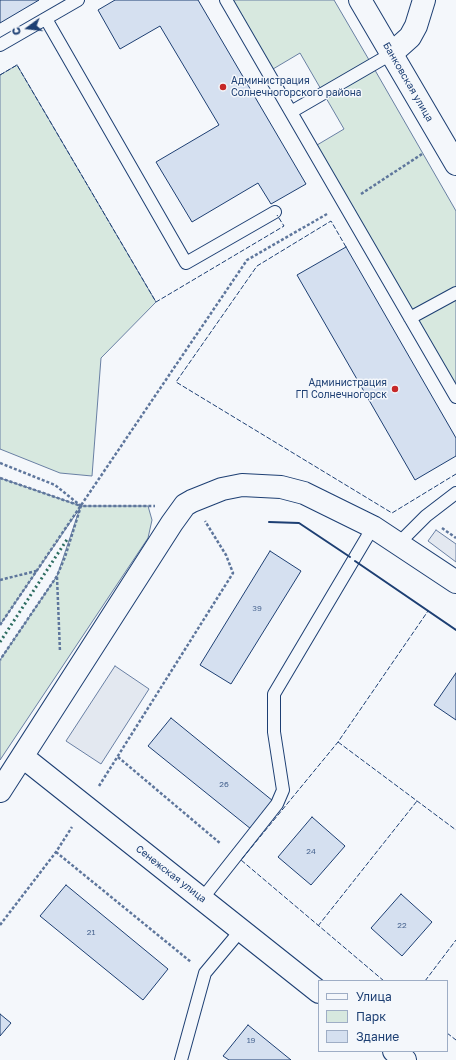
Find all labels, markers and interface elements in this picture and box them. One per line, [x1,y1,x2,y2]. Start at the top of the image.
north arrow [8,8,48,48]
text: С [9,26,23,37]
street label: Банковская улица [380,40,436,124]
place label: Администрация Солнечногорского района [231,75,361,98]
marker: Администрация Солнечногорского района [218,82,228,92]
place label: Администрация ГП Солнечногорск [295,377,387,400]
marker: Администрация ГП Солнечногорск [390,384,400,394]
house number: 39 [252,603,262,613]
house number: 26 [219,779,229,789]
street label: Сенежская улица [133,843,209,905]
house number: 24 [306,846,316,856]
house number: 22 [397,920,407,930]
house number: 21 [87,927,95,937]
legend [318,980,448,1052]
text: Улица [356,989,392,1004]
text: Парк [356,1009,386,1024]
text: Здание [356,1029,399,1044]
house number: 19 [247,1035,255,1045]

